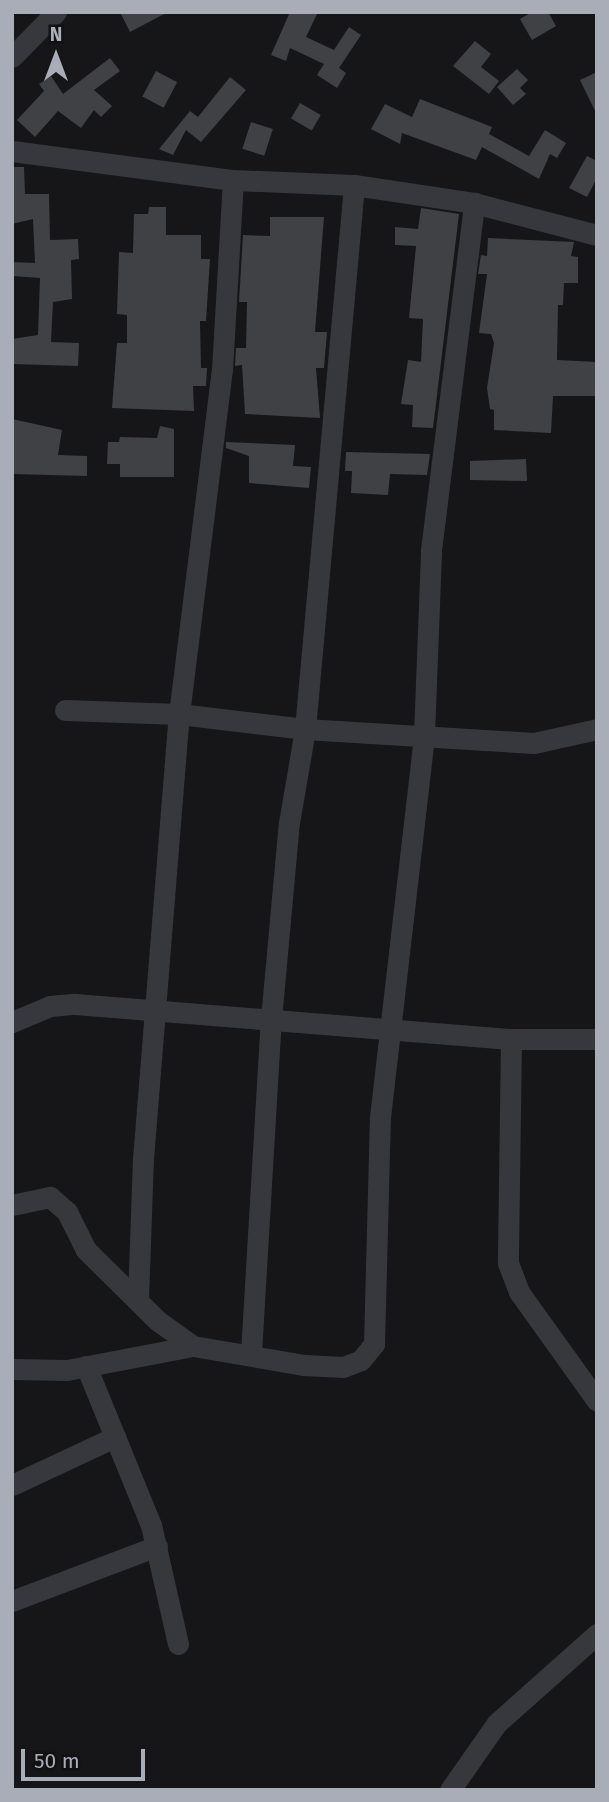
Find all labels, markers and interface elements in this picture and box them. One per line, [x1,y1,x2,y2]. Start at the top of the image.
north arrow [21,21,91,91]
text: N [50,23,62,46]
scale bar [24,1736,149,1780]
text: 50 m [34,1748,80,1774]

